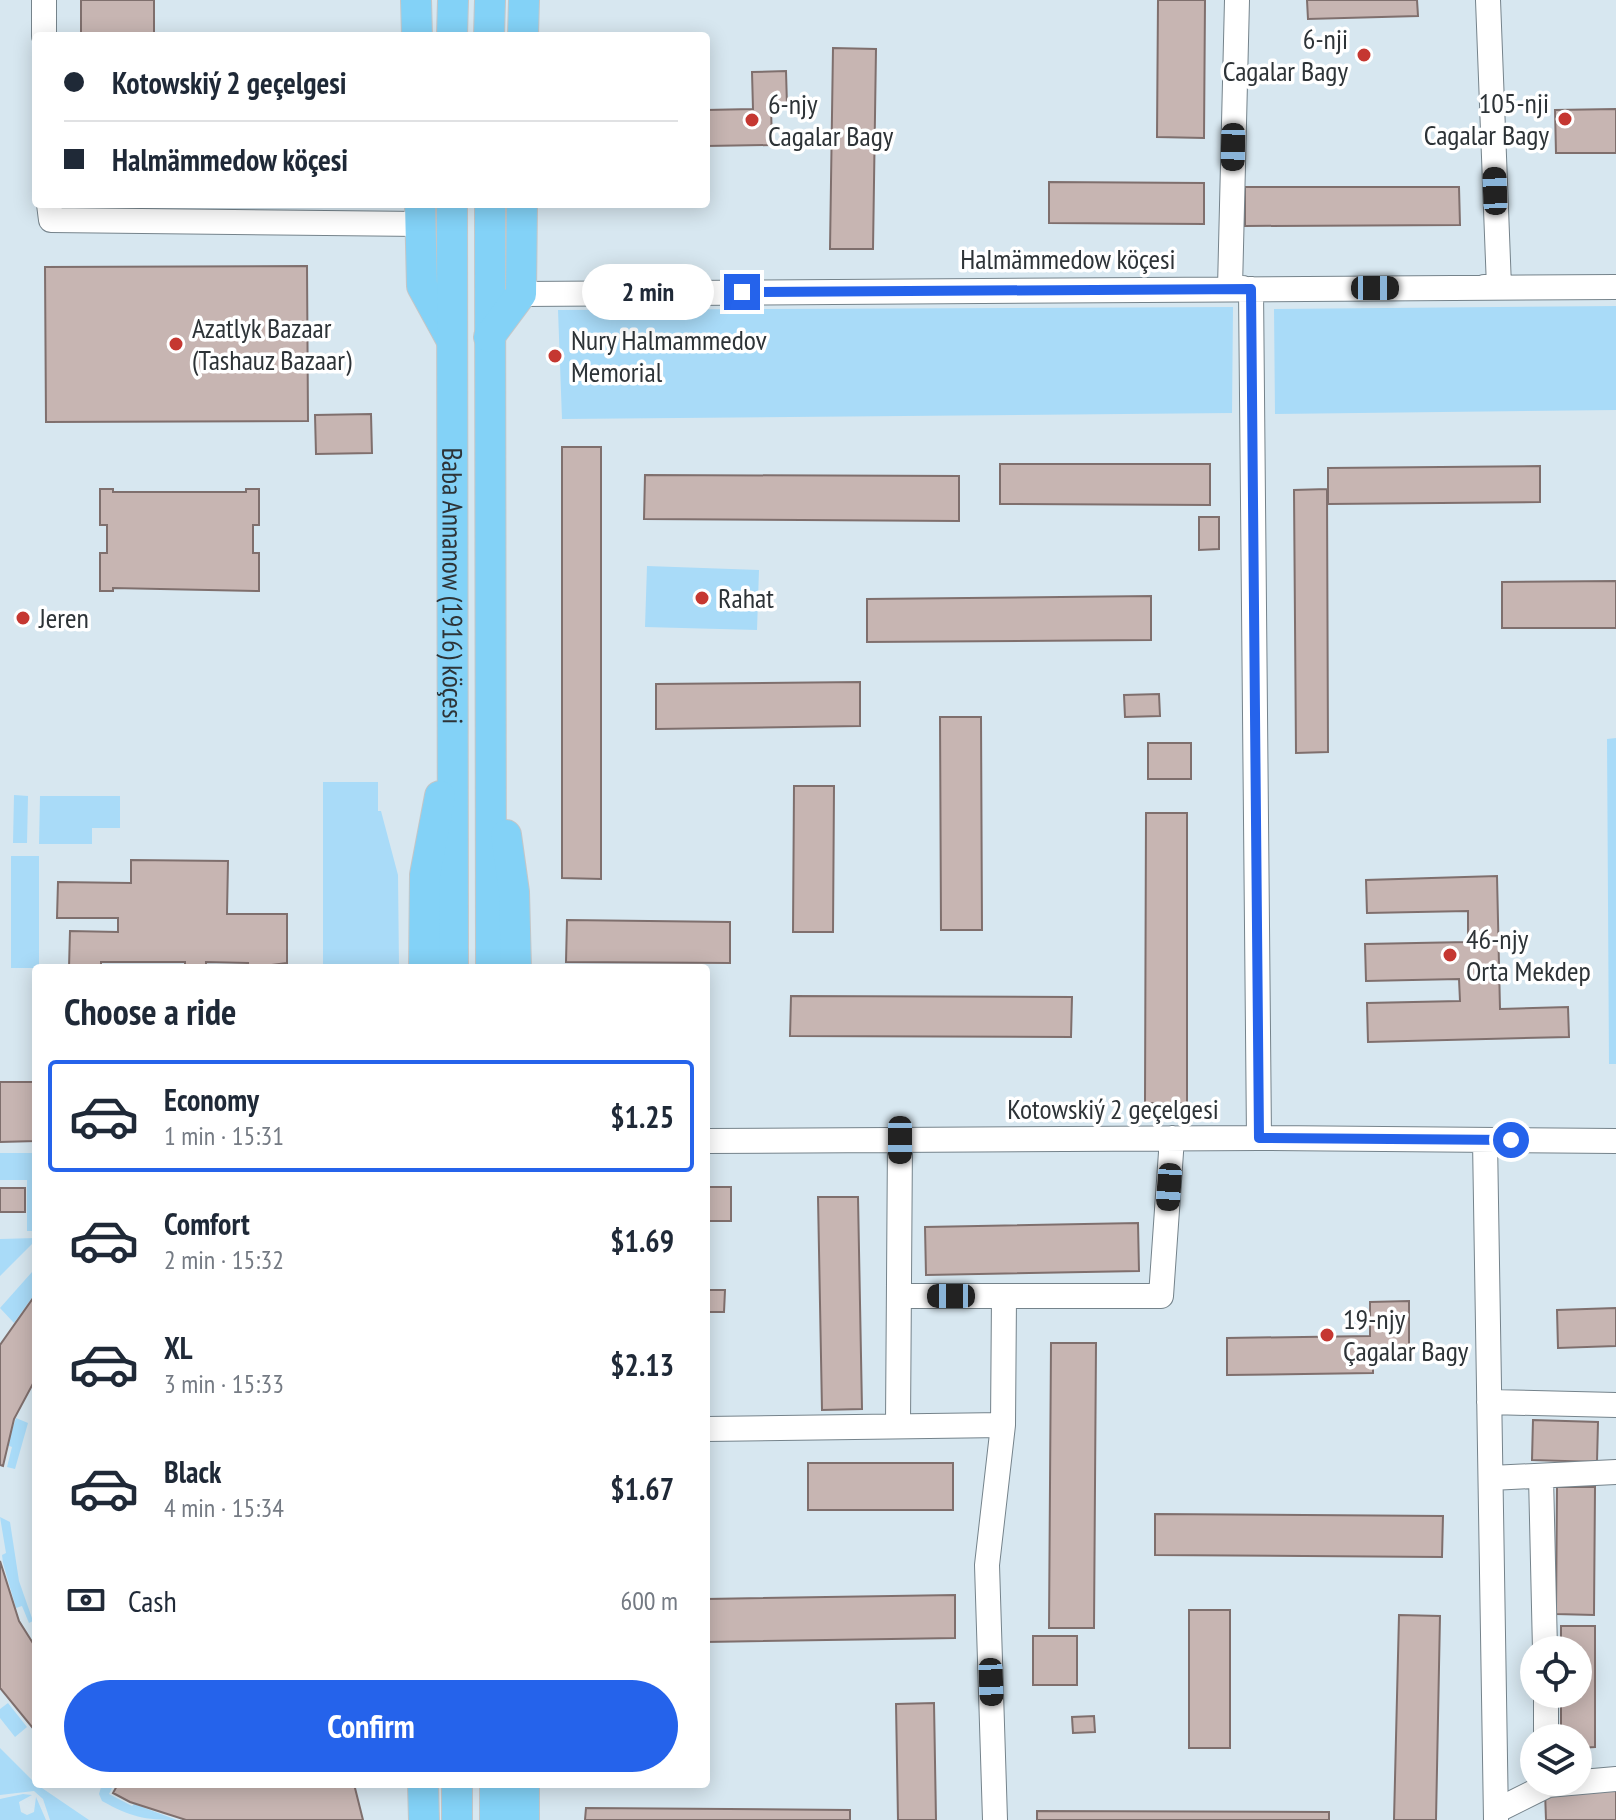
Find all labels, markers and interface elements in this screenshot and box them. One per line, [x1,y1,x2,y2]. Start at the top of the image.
place label: 6-nji Cagalar Bagy [1223,20,1348,89]
marker: 6-nji Cagalar Bagy [1355,46,1373,64]
text: Kotowskiý 2 geçelgesi [112,63,347,102]
place label: 105-nji Cagalar Bagy [1424,84,1549,153]
place label: 6-njy Cagalar Bagy [768,85,894,154]
marker: 105-nji Cagalar Bagy [1556,110,1574,128]
marker: 6-njy Cagalar Bagy [743,111,761,129]
car [1221,123,1245,171]
text: Halmämmedow köçesi [112,140,348,179]
car [1482,167,1508,215]
street label: Halmämmedow köçesi [960,240,1176,277]
callout: 2 min [582,264,714,320]
route end [724,274,760,310]
text: 2 min [622,275,674,308]
car [1351,276,1399,300]
place label: Azatlyk Bazaar (Tashauz Bazaar) [192,309,352,378]
place label: Nury Halmammedov Memorial [571,321,767,390]
marker: Azatlyk Bazaar (Tashauz Bazaar) [167,335,185,353]
marker: Nury Halmammedov Memorial [546,347,564,365]
street label: Baba Annanow (1916) köçesi [434,448,472,724]
place label: Rahat [718,579,774,616]
marker: Rahat [693,589,711,607]
place label: Jeren [38,599,89,636]
marker: Jeren [14,609,32,627]
place label: 46-njy Orta Mekdep [1466,920,1591,989]
marker: 46-njy Orta Mekdep [1441,946,1459,964]
text: Choose a ride [64,988,236,1035]
icon: car [68,1080,140,1152]
text: Economy [164,1080,259,1119]
street label: Kotowskiý 2 geçelgesi [1007,1090,1219,1127]
text: $1.25 [610,1097,674,1136]
car [888,1116,912,1164]
text: 1 min · 15:31 [164,1119,284,1152]
route start [1493,1122,1529,1158]
car [1155,1162,1183,1212]
icon: car [68,1204,140,1276]
text: Comfort [164,1204,250,1243]
text: $1.69 [610,1221,674,1260]
text: 2 min · 15:32 [164,1243,284,1276]
car [927,1284,975,1308]
place label: 19-njy Çagalar Bagy [1343,1300,1469,1369]
marker: 19-njy Çagalar Bagy [1318,1326,1336,1344]
icon: car [68,1328,140,1400]
text: XL [164,1328,193,1367]
text: $2.13 [610,1345,674,1384]
text: 3 min · 15:33 [164,1367,284,1400]
icon: car [68,1452,140,1524]
text: Black [164,1452,221,1491]
text: $1.67 [610,1469,674,1508]
text: 4 min · 15:34 [164,1491,284,1524]
icon: cash [64,1578,108,1622]
text: Cash [128,1581,177,1620]
text: 600 m [620,1584,678,1617]
map controls [1520,1636,1592,1796]
button: locate [1520,1636,1592,1708]
car [978,1658,1004,1706]
button: Confirm [64,1680,678,1772]
button: layers [1520,1724,1592,1796]

